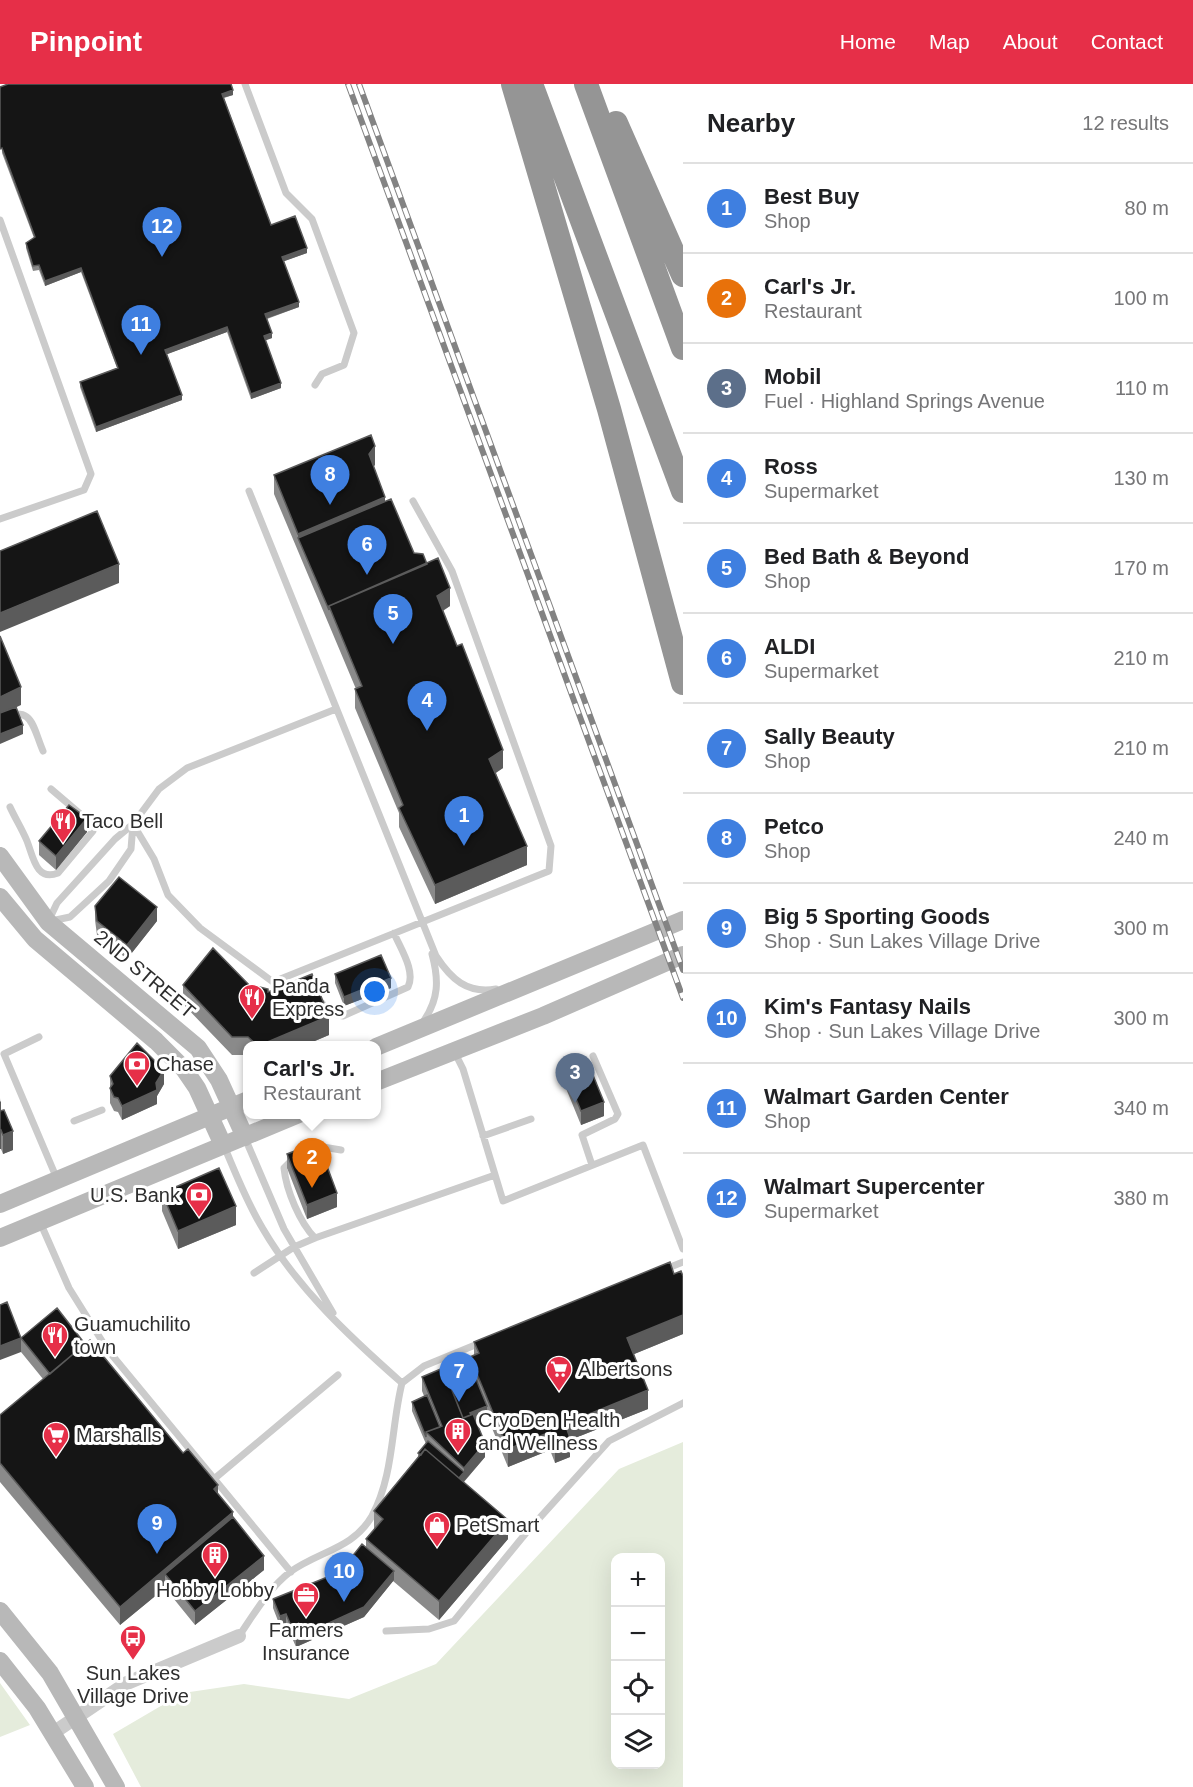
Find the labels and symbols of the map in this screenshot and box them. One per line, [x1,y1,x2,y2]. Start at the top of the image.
pin: 12 [142,208,182,257]
pin: 11 [122,306,160,355]
pin: 8 [310,456,350,505]
pin: 6 [348,526,386,575]
pin: 5 [374,594,412,644]
pin: 4 [408,682,446,731]
pin: 1 [444,796,484,846]
restaurant icon: Taco Bell [48,806,78,844]
place label: Taco Bell [82,810,163,832]
street label: 2ND STREET [90,926,200,1022]
place label: Panda Express [272,975,344,1020]
your location [360,977,389,1006]
restaurant icon: Panda Express [237,982,267,1020]
bank icon: Chase [122,1049,152,1087]
place label: Chase [156,1053,214,1075]
pin: 3 [556,1054,594,1103]
pin: 2 [292,1138,332,1188]
bank icon: U.S. Bank [184,1180,214,1218]
place label: U.S. Bank [90,1184,181,1206]
place label: Guamuchilito town [74,1313,191,1358]
restaurant icon: Guamuchilito town [40,1320,70,1358]
pin: 7 [440,1352,478,1402]
supermarket icon: Albertsons [544,1354,574,1392]
place label: Albertsons [578,1358,673,1380]
place label: CryoDen Health and Wellness [478,1409,620,1454]
building icon: CryoDen Health and Wellness [443,1416,473,1454]
supermarket icon: Marshalls [41,1420,71,1458]
place label: Marshalls [76,1424,162,1446]
pin: 9 [138,1504,176,1554]
shop icon: PetSmart [422,1510,452,1548]
place label: PetSmart [456,1514,540,1536]
building icon: Hobby Lobby [200,1540,230,1578]
pin: 10 [324,1552,364,1602]
place label: Hobby Lobby [156,1579,274,1601]
office icon: Farmers Insurance [291,1580,321,1618]
place label: Farmers Insurance [262,1619,350,1664]
bus stop icon: Sun Lakes Village Drive [118,1623,148,1661]
place label: Sun Lakes Village Drive [77,1662,189,1707]

